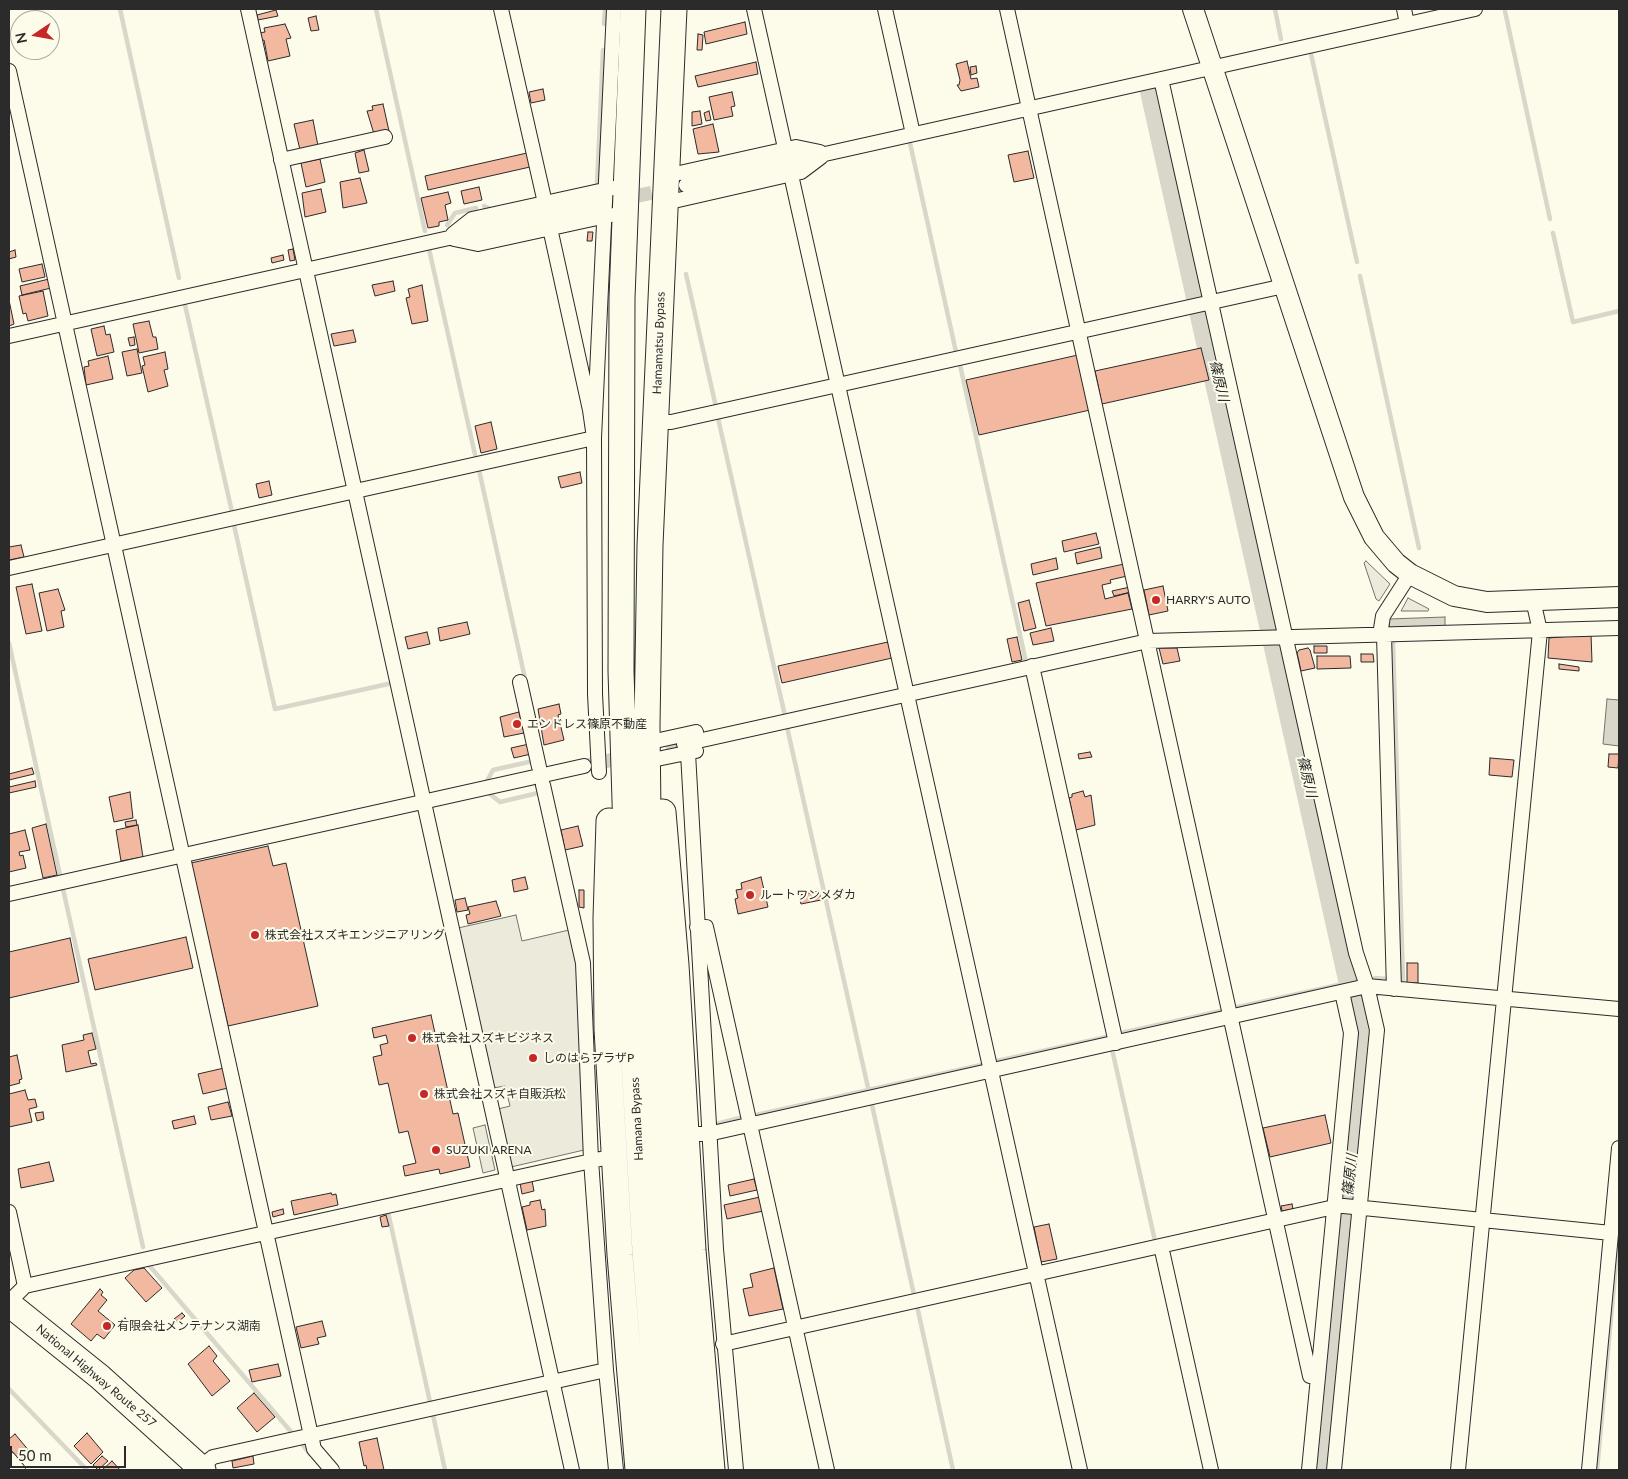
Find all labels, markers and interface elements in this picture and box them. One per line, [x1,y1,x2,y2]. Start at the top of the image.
north arrow [10,10,60,60]
text: N [11,31,30,45]
street label: Hamamatsu Bypass [650,291,668,395]
water label: 篠原川 [1206,359,1232,403]
place label: HARRY'S AUTO [1166,593,1251,607]
marker: HARRY'S AUTO [1150,594,1162,606]
place label: エンドレス篠原不動産 [527,717,647,731]
marker: エンドレス篠原不動産 [511,718,523,730]
water label: 篠原川 [1294,755,1320,799]
place label: ルートワンメダカ [760,888,856,902]
marker: ルートワンメダカ [744,889,756,901]
place label: 株式会社スズキエンジニアリング [265,928,445,942]
marker: 株式会社スズキエンジニアリング [249,929,261,941]
place label: 株式会社スズキビジネス [422,1031,554,1045]
marker: 株式会社スズキビジネス [406,1032,418,1044]
place label: しのはらプラザP [543,1051,634,1065]
marker: しのはらプラザP [527,1052,539,1064]
street label: Hamana Bypass [628,1077,646,1161]
place label: 株式会社スズキ自販浜松 [434,1087,566,1101]
marker: 株式会社スズキ自販浜松 [418,1088,430,1100]
place label: SUZUKI ARENA [446,1143,532,1157]
marker: SUZUKI ARENA [430,1144,442,1156]
water label: 篠原川 [1339,1153,1361,1197]
place label: 有限会社メンテナンス湖南 [117,1319,261,1333]
marker: 有限会社メンテナンス湖南 [101,1320,113,1332]
street label: National Highway Route 257 [33,1322,159,1430]
scale bar [12,1436,129,1468]
text: 50 m [18,1446,52,1464]

